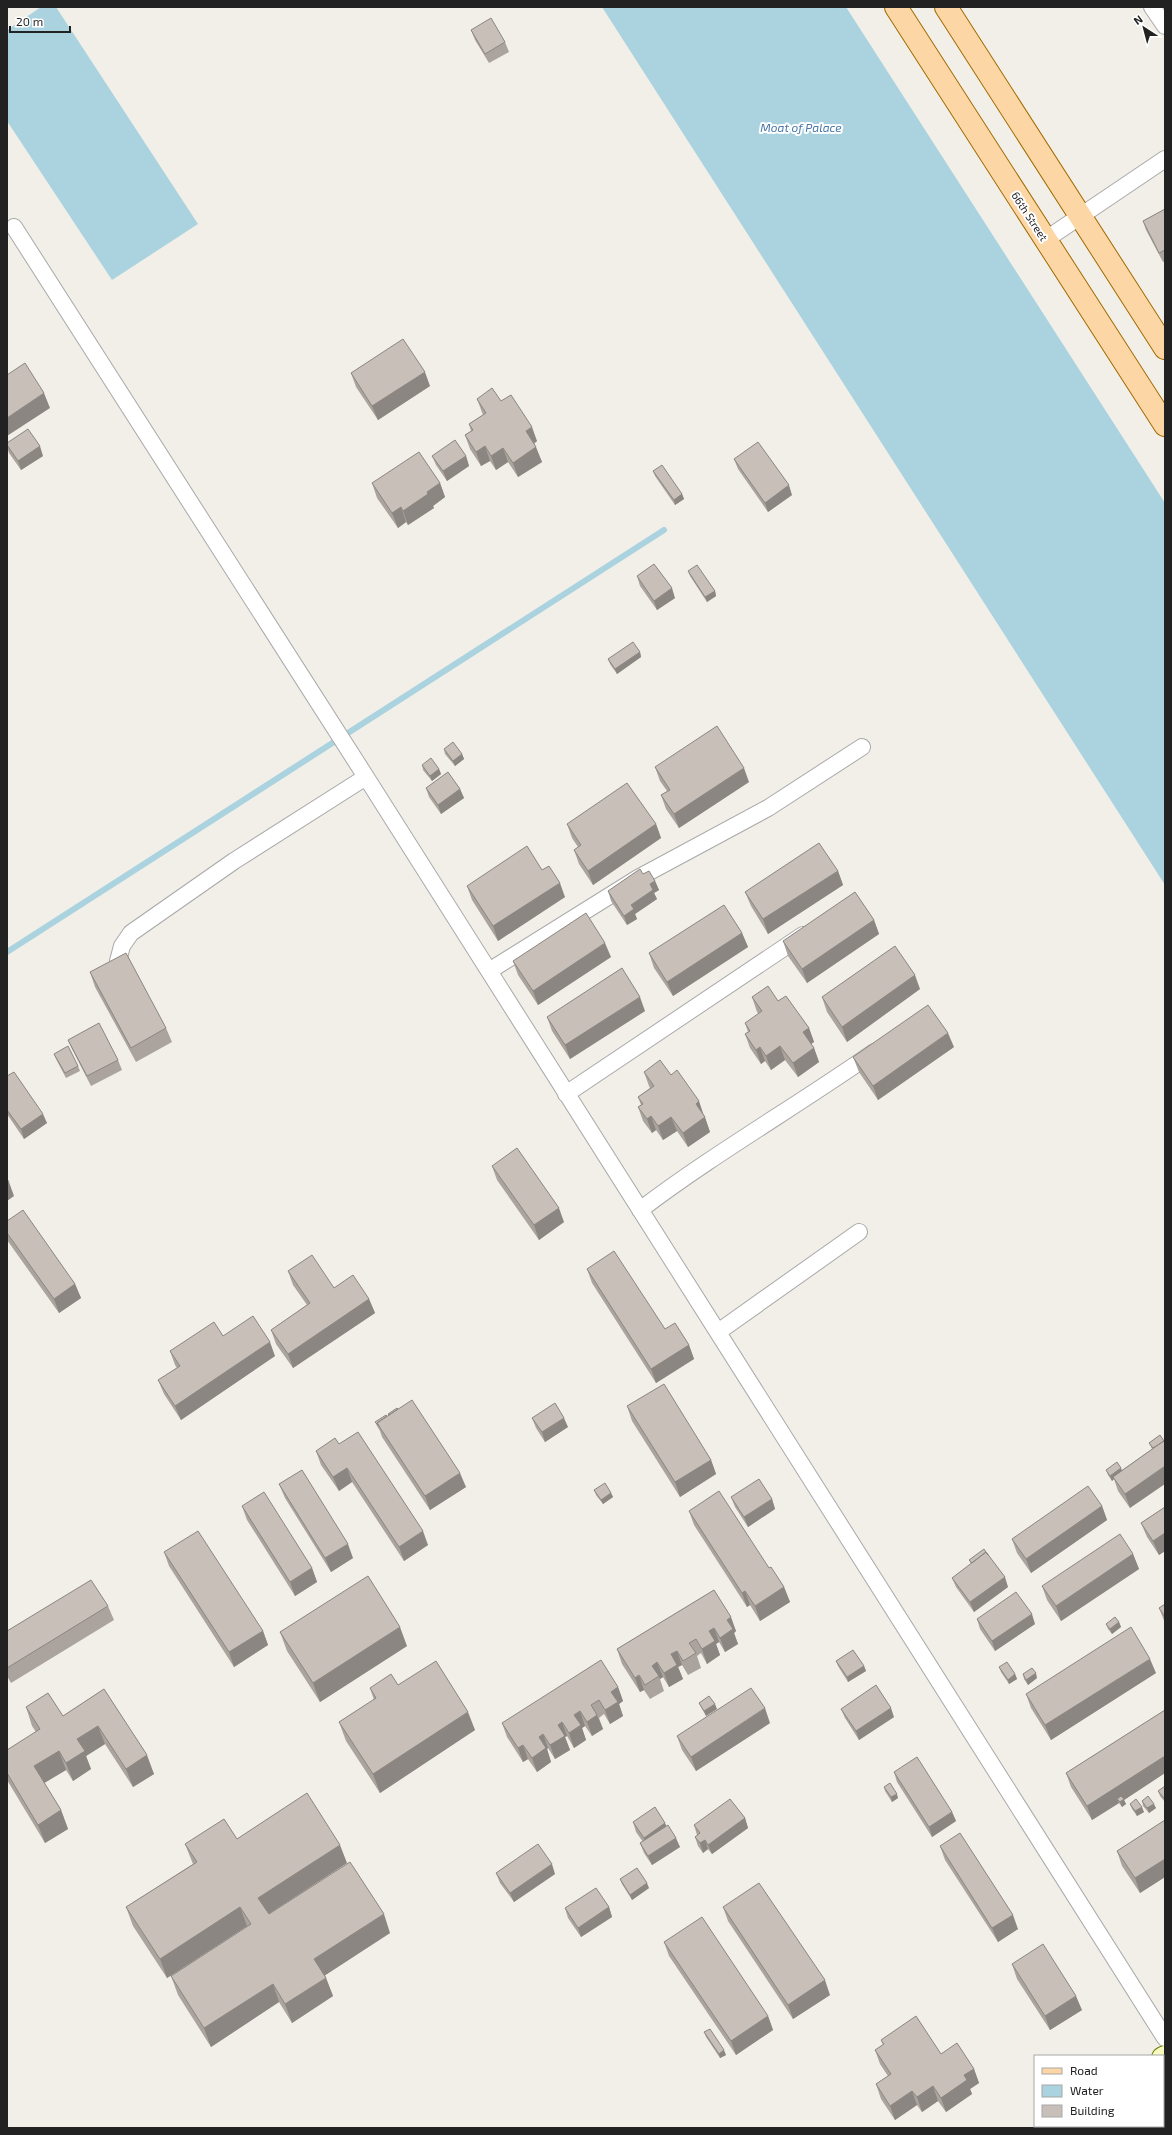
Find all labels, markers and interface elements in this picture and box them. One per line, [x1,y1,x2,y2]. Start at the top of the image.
scale bar [10,8,70,34]
north arrow [1124,8,1164,48]
text: N [1131,12,1145,27]
text: 20 m [16,14,43,28]
water label: Moat of Palace [760,120,842,134]
street label: 66th Street [1009,189,1051,243]
legend [1034,2055,1164,2127]
text: Road [1070,2063,1098,2077]
text: Water [1070,2083,1104,2097]
text: Building [1070,2103,1115,2117]

